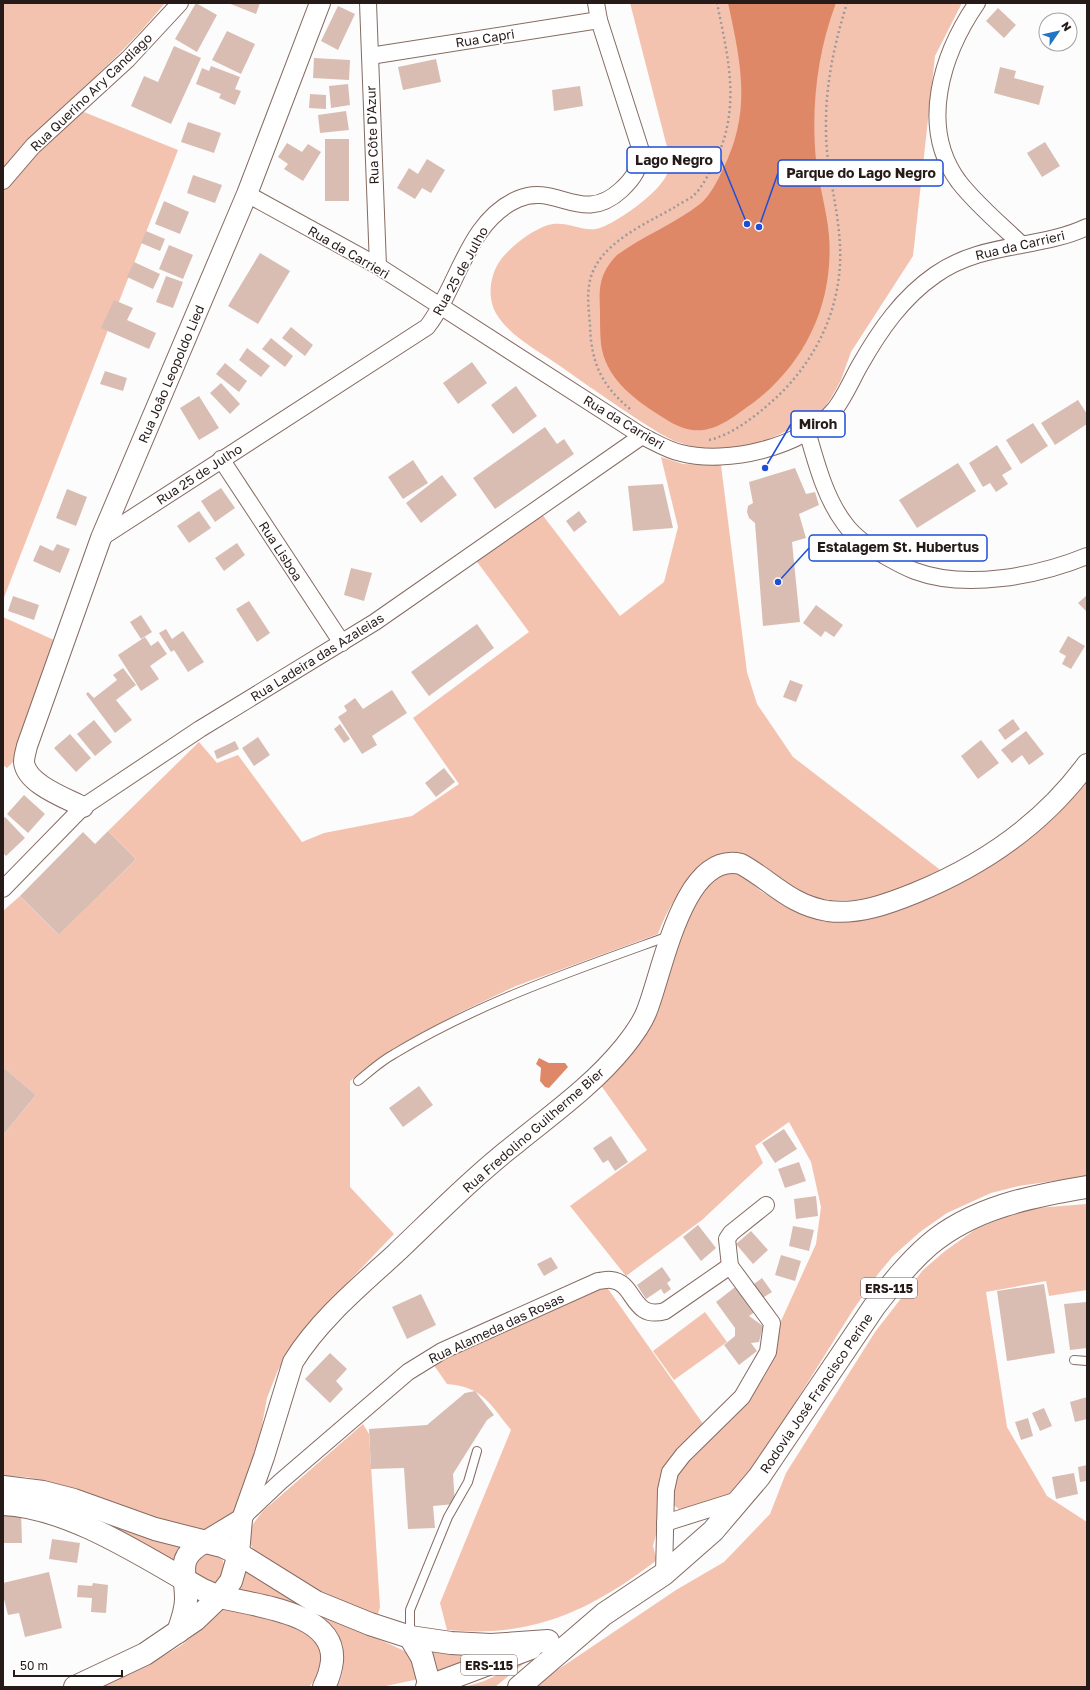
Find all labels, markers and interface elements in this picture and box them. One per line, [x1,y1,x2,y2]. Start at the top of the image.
north arrow [1038,12,1078,52]
text: N [1059,19,1074,33]
street label: Rua Capri [454,25,516,51]
street label: Rua Querino Ary Candiago [27,29,155,154]
street label: Rua Côte D'Azur [362,85,382,185]
callout: Lago Negro [627,147,721,173]
text: Lago Negro [635,151,713,168]
callout: Parque do Lago Negro [778,160,943,186]
text: Parque do Lago Negro [786,164,936,181]
street label: Rua da Carrieri [305,222,393,282]
street label: Rua 25 de Julho [429,224,491,318]
street label: Rua da Carrieri [974,227,1066,263]
street label: Rua João Leopoldo Lied [135,303,207,445]
street label: Rua da Carrieri [581,392,667,452]
callout: Miroh [791,411,845,437]
text: Miroh [799,415,837,432]
street label: Rua 25 de Julho [153,440,245,508]
street label: Rua Lisboa [256,518,306,584]
callout: Estalagem St. Hubertus [809,535,987,561]
text: Estalagem St. Hubertus [817,538,979,555]
street label: Rua Ladeira das Azaleias [247,609,387,705]
street label: Rua Fredolino Guilherme Bier [459,1064,607,1196]
road number: ERS-115 [861,1278,917,1298]
street label: Rua Alameda das Rosas [426,1289,566,1366]
street label: Rodovia José Francisco Perine [756,1310,876,1476]
scale bar [14,1652,122,1678]
road number: ERS-115 [461,1655,517,1675]
text: 50 m [20,1658,48,1673]

